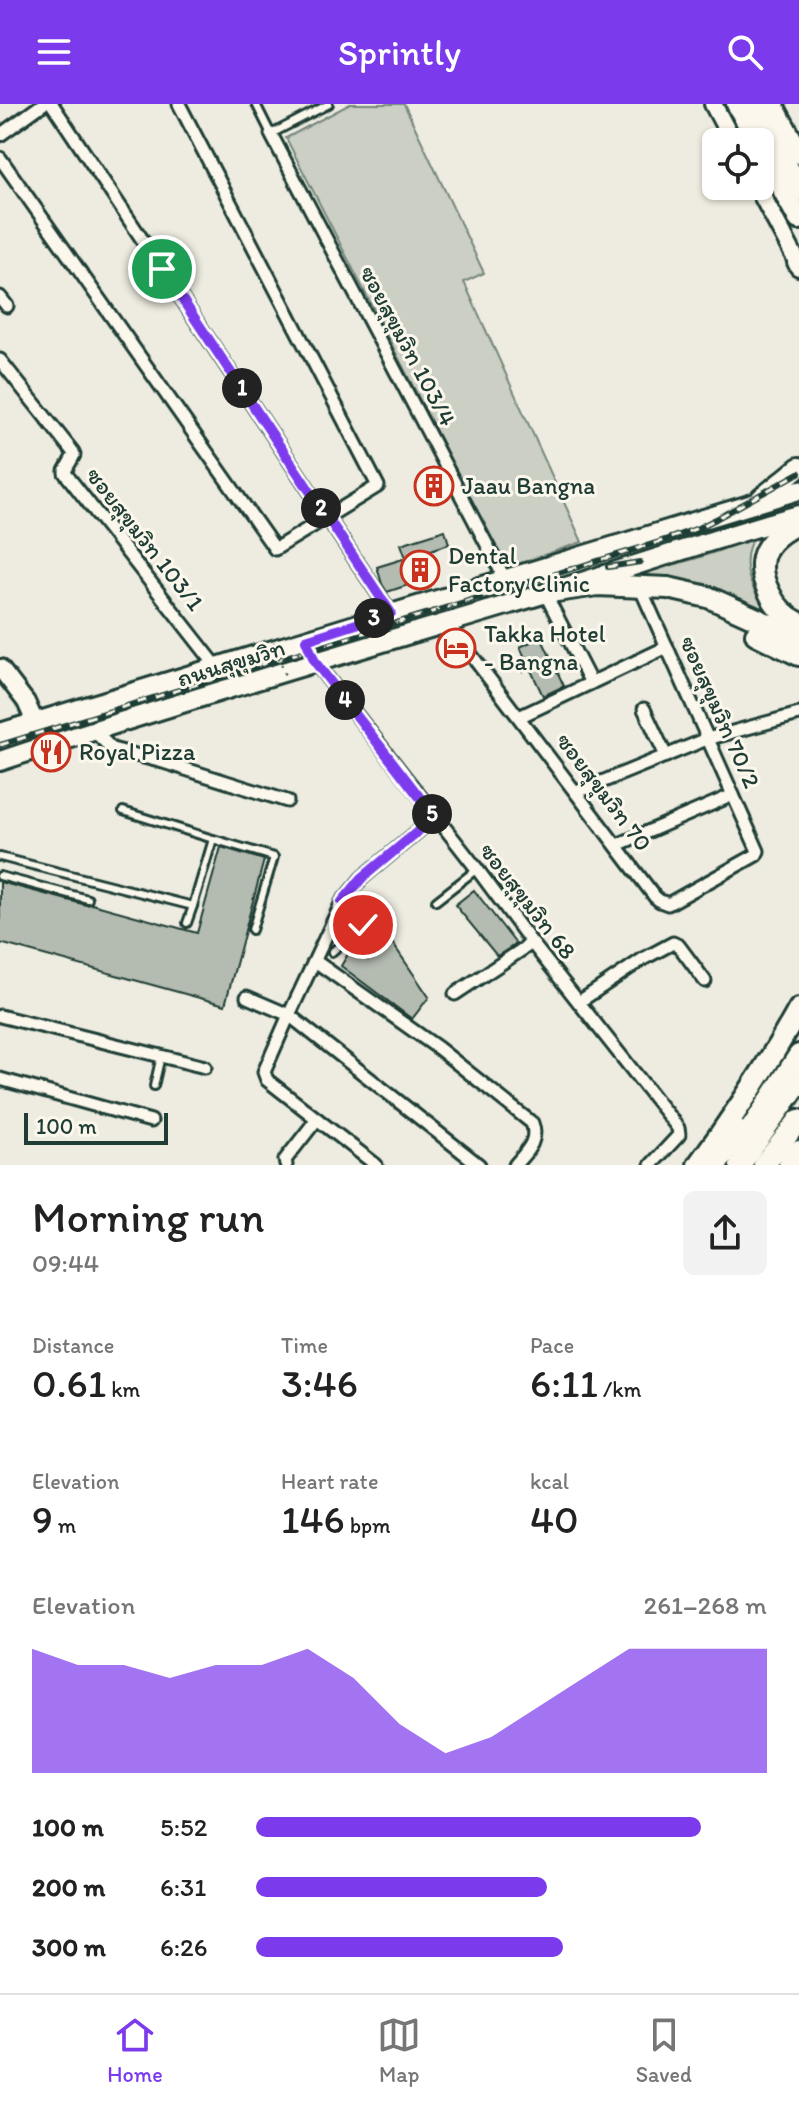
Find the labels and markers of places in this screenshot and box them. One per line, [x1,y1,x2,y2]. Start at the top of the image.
pin [128,235,196,303]
pin: 1 [222,368,262,408]
building icon: Jaau Bangna [413,465,455,507]
place label: Jaau Bangna [462,471,595,500]
pin: 2 [301,488,341,528]
place label: Dental Factory Clinic [448,541,590,598]
building icon: Dental Factory Clinic [399,549,441,591]
pin: 3 [354,598,394,638]
place label: Takka Hotel - Bangna [484,619,606,676]
hotel icon: Takka Hotel - Bangna [435,627,477,669]
pin: 4 [325,680,365,720]
restaurant icon: Royal Pizza [30,731,72,773]
place label: Royal Pizza [79,737,196,766]
pin: 5 [412,794,452,834]
pin [329,891,397,959]

